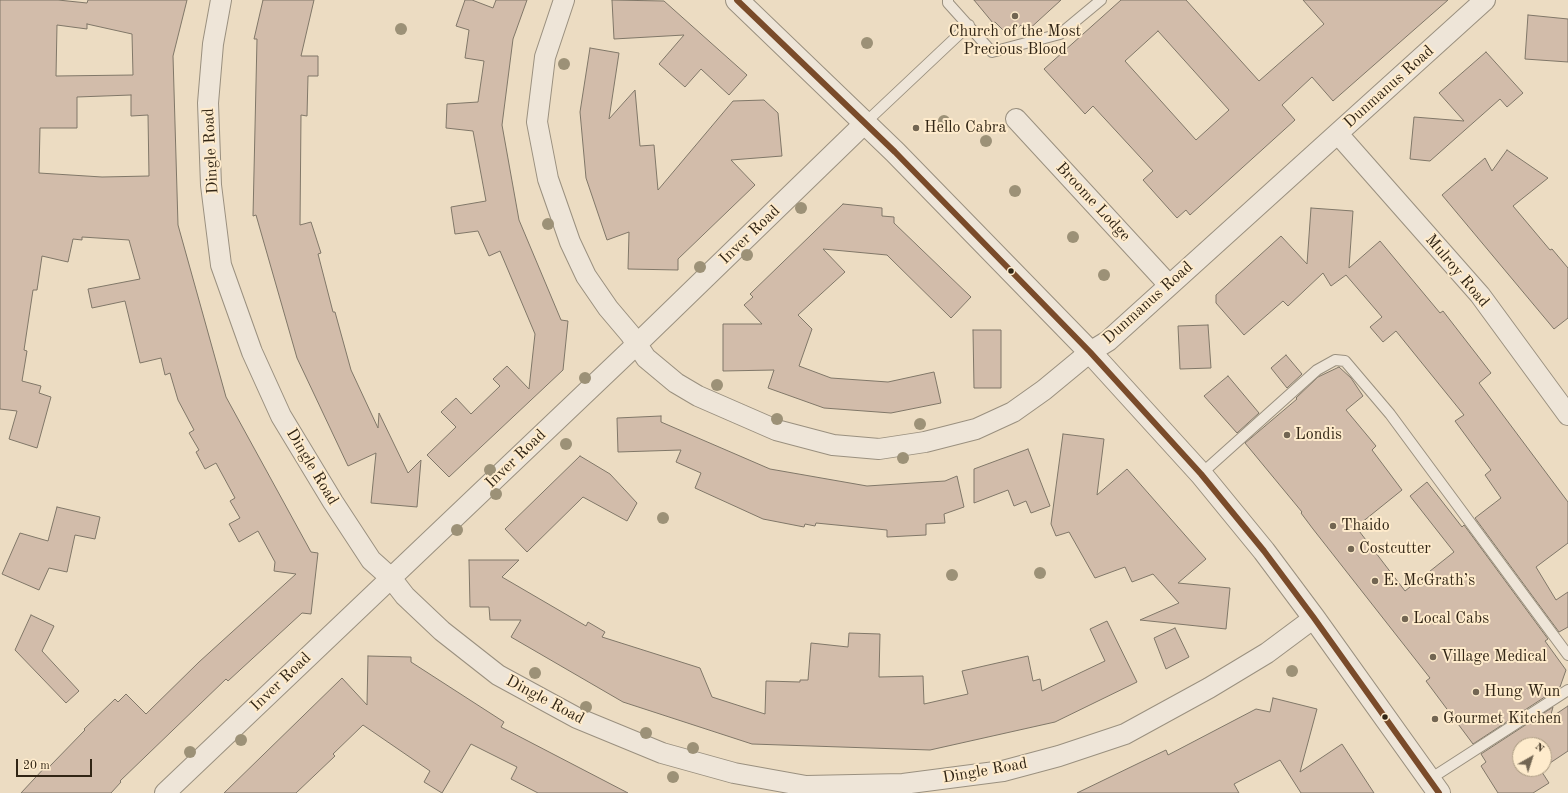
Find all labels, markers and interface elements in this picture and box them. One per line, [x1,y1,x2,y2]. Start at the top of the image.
marker: Church of the Most Precious Blood [1010,11,1020,21]
place label: Church of the Most Precious Blood [949,22,1081,60]
street label: Dunmanus Road [1340,42,1438,132]
street label: Dingle Road [199,108,223,194]
place label: Hello Cabra [924,118,1006,138]
marker: Hello Cabra [911,123,921,133]
street label: Broome Lodge [1052,159,1134,245]
street label: Inver Road [716,201,784,269]
street label: Mulroy Road [1421,231,1493,311]
street label: Dunmanus Road [1099,258,1197,348]
unlabelled marker [1006,266,1016,276]
street label: Dingle Road [282,425,342,509]
street label: Inver Road [482,425,550,493]
place label: Londis [1295,425,1342,445]
marker: Londis [1282,430,1292,440]
place label: Thaido [1341,516,1390,536]
marker: Thaido [1328,521,1338,531]
place label: Costcutter [1359,539,1431,559]
marker: Costcutter [1346,544,1356,554]
place label: E. McGrath’s [1383,571,1475,591]
marker: E. McGrath’s [1370,576,1380,586]
place label: Local Cabs [1413,609,1489,629]
marker: Local Cabs [1400,614,1410,624]
place label: Village Medical [1441,647,1547,667]
street label: Inver Road [247,648,315,716]
marker: Village Medical [1428,652,1438,662]
street label: Dingle Road [503,671,587,729]
place label: Hung Wun [1484,682,1560,702]
marker: Hung Wun [1471,687,1481,697]
place label: Gourmet Kitchen [1443,709,1561,729]
unlabelled marker [1380,712,1390,722]
marker: Gourmet Kitchen [1430,714,1440,724]
north arrow [1512,737,1552,777]
text: N [1533,741,1546,755]
scale bar [18,751,94,777]
street label: Dingle Road [941,754,1029,788]
text: 20 m [23,760,50,772]

